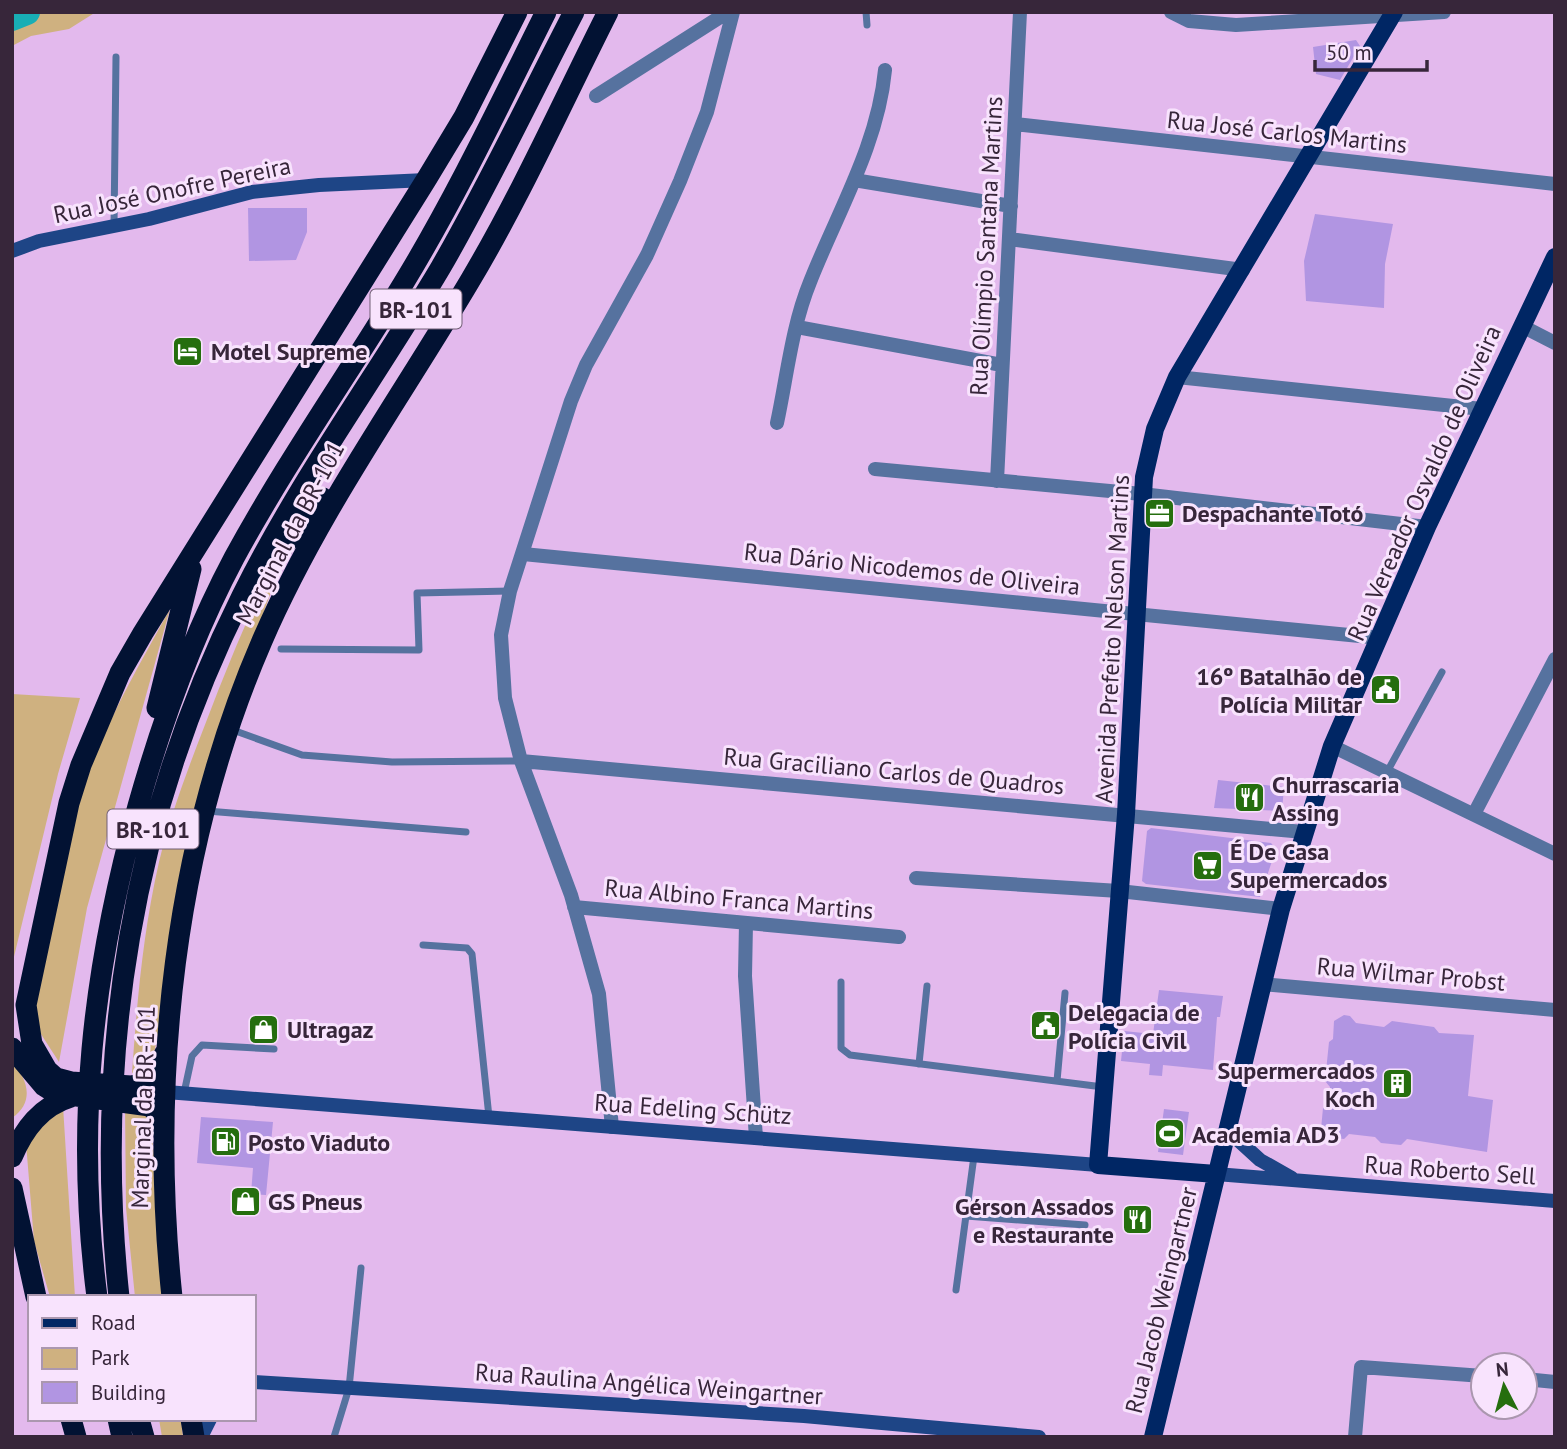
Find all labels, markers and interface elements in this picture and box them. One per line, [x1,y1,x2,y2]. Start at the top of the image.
scale bar [1315,28,1427,72]
text: 50 m [1326,39,1372,66]
street label: Rua Olímpio Santana Martins [963,95,1009,397]
street label: Rua José Carlos Martins [1165,104,1409,160]
street label: Rua José Onofre Pereira [50,150,294,230]
road number: BR-101 [370,290,462,328]
street label: Rua Vereador Osvaldo de Oliveira [1340,320,1508,646]
hotel icon: Motel Supreme [171,334,205,368]
place label: Motel Supreme [211,336,367,367]
street label: Marginal da BR-101 [229,436,351,630]
street label: Avenida Prefeito Nelson Martins [1088,474,1136,804]
office icon: Despachante Totó [1142,496,1176,530]
place label: Despachante Totó [1182,498,1364,529]
street label: Rua Dário Nicodemos de Oliveira [742,536,1082,602]
place label: 16º Batalhão de Polícia Militar [1196,661,1363,720]
public building icon: 16º Batalhão de Polícia Militar [1368,673,1402,707]
street label: Rua Graciliano Carlos de Quadros [723,741,1065,801]
place label: Churrascaria Assing [1272,769,1399,828]
restaurant icon: Churrascaria Assing [1232,781,1266,815]
road number: BR-101 [108,810,198,848]
place label: É De Casa Supermercados [1230,836,1387,895]
supermarket icon: É De Casa Supermercados [1190,848,1224,882]
street label: Rua Albino Franca Martins [603,872,875,926]
street label: Rua Wilmar Probst [1316,950,1506,998]
place label: Delegacia de Polícia Civil [1068,997,1200,1056]
street label: Marginal da BR-101 [124,1005,162,1209]
public building icon: Delegacia de Polícia Civil [1028,1009,1062,1043]
shop icon: Ultragaz [247,1012,281,1046]
place label: Ultragaz [287,1014,374,1045]
place label: Supermercados Koch [1218,1055,1375,1114]
building icon: Supermercados Koch [1381,1067,1415,1101]
street label: Rua Edeling Schütz [593,1087,793,1131]
sports icon: Academia AD3 [1152,1117,1186,1151]
place label: Academia AD3 [1192,1119,1340,1150]
fuel station icon: Posto Viaduto [208,1125,242,1159]
place label: Posto Viaduto [248,1127,390,1158]
street label: Rua Roberto Sell [1363,1149,1537,1191]
shop icon: GS Pneus [228,1184,262,1218]
street label: Rua Jacob Weingartner [1118,1184,1204,1416]
place label: GS Pneus [268,1186,363,1217]
place label: Gérson Assados e Restaurante [955,1191,1114,1250]
restaurant icon: Gérson Assados e Restaurante [1120,1203,1154,1237]
legend [28,1295,256,1421]
text: Road [91,1309,135,1336]
text: Park [91,1344,130,1371]
north arrow [1469,1351,1539,1421]
street label: Rua Raulina Angélica Weingartner [474,1356,824,1412]
text: N [1495,1357,1510,1382]
text: Building [91,1379,166,1406]

